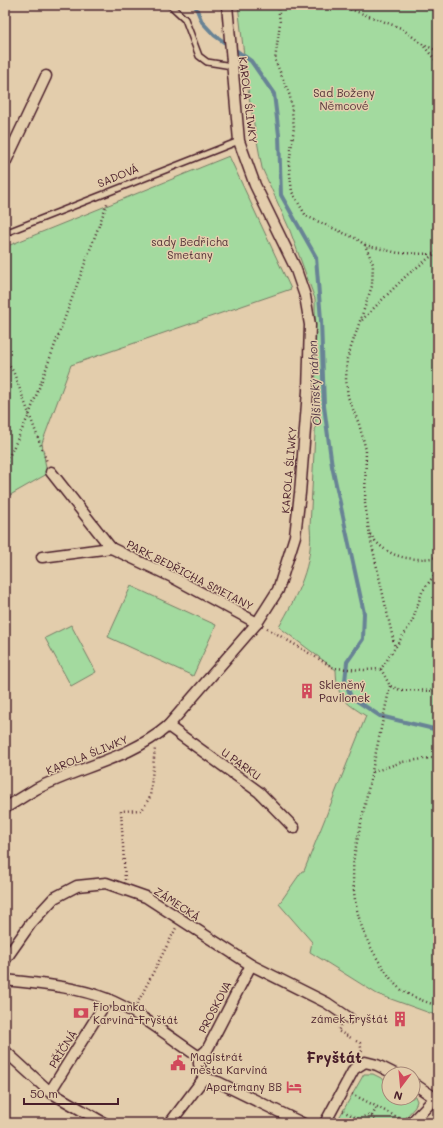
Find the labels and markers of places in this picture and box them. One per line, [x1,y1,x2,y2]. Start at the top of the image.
place label: Skleněný Pavilonek [319,677,370,705]
building icon: Skleněný Pavilonek [298,682,316,700]
place label: Fio banka Karviná-Fryštát [93,999,178,1027]
bank icon: Fio banka Karviná-Fryštát [72,1004,90,1022]
building icon: zámek Fryštát [391,1010,409,1028]
place label: zámek Fryštát [311,1011,388,1026]
place label: Magistrát města Karviná [190,1049,268,1077]
public building icon: Magistrát města Karviná [169,1054,187,1072]
hotel icon: Apartmany BB [285,1078,303,1096]
place label: Apartmany BB [206,1079,282,1094]

